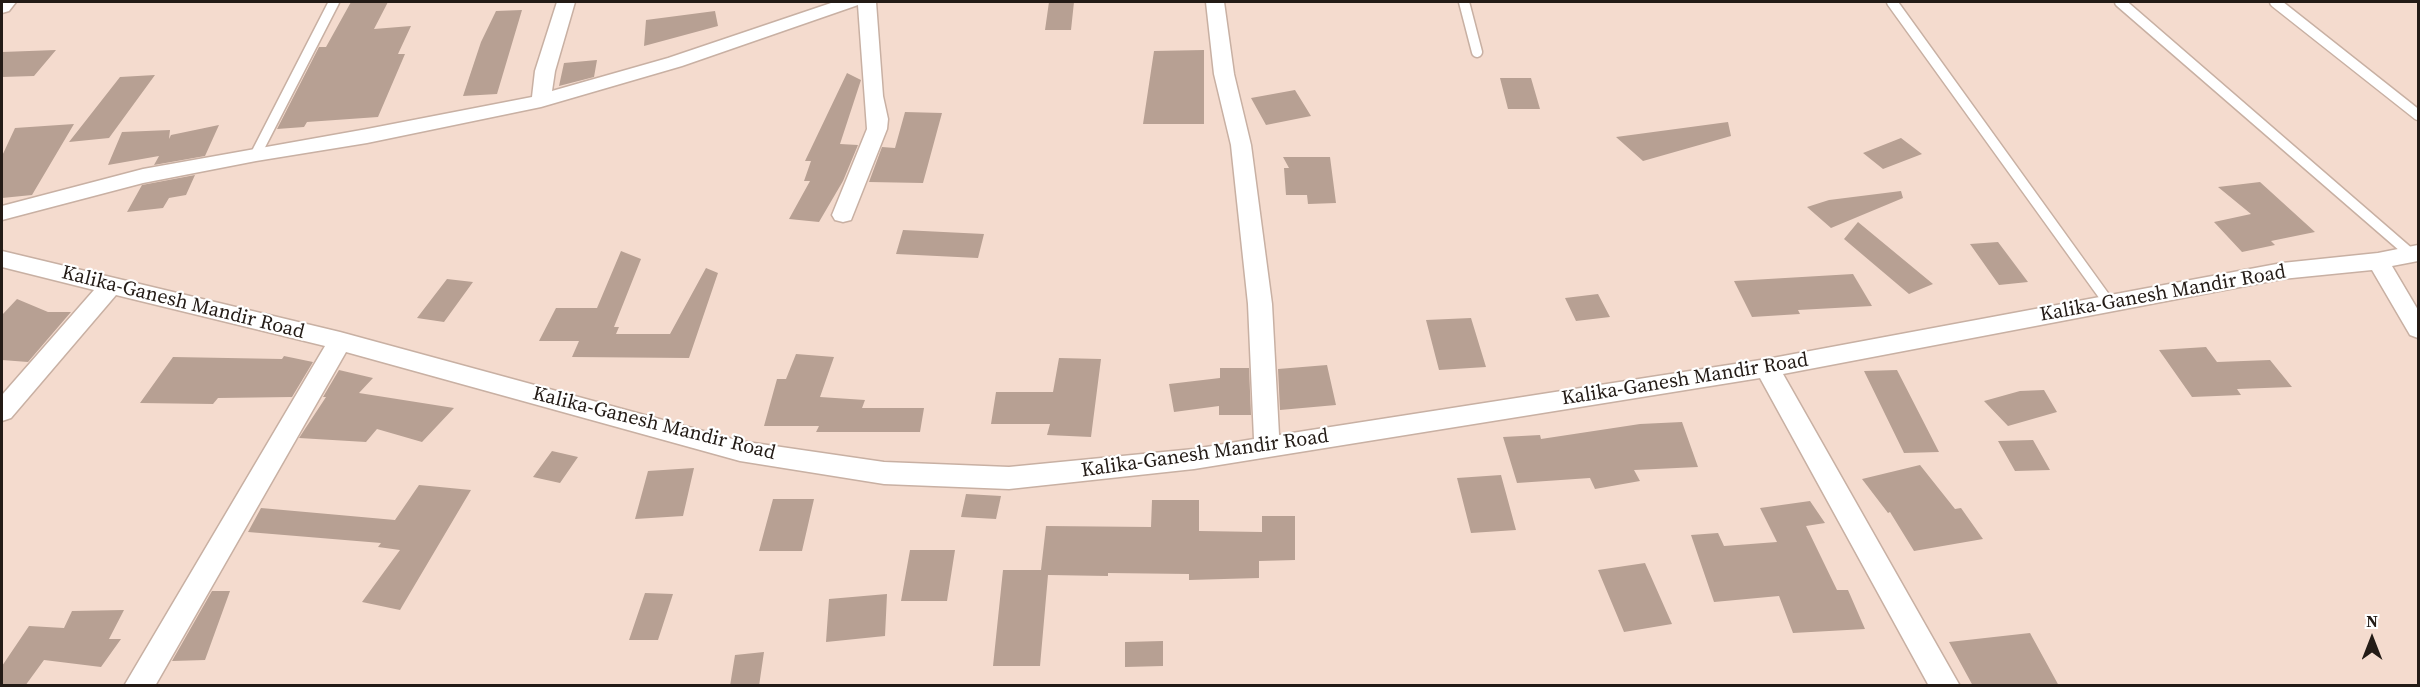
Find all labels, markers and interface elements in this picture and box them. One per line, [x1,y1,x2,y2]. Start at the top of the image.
street label: Kalika-Ganesh Mandir Road [59,261,307,345]
street label: Kalika-Ganesh Mandir Road [2038,261,2288,327]
street label: Kalika-Ganesh Mandir Road [1560,349,1810,411]
street label: Kalika-Ganesh Mandir Road [530,382,778,466]
street label: Kalika-Ganesh Mandir Road [1080,425,1330,483]
north arrow [2342,609,2402,669]
text: N [2366,610,2378,632]

